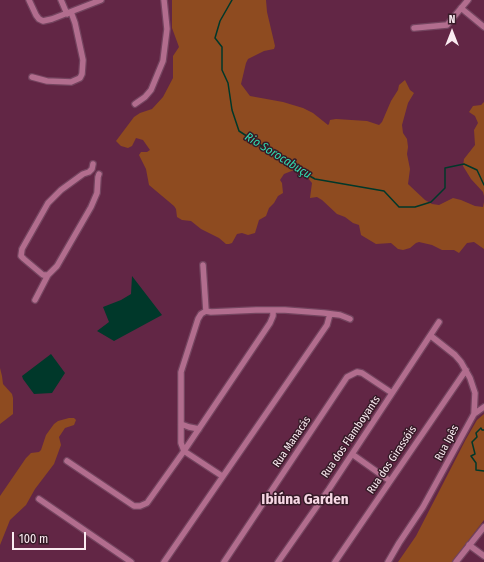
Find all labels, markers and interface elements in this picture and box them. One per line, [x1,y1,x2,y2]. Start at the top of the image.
north arrow [432,12,472,52]
text: N [449,13,455,26]
water label: Rio Sorocabuçu [242,130,314,182]
street label: Rua dos Flamboyants [319,394,383,480]
street label: Rua Manacás [270,414,314,470]
street label: Rua Ipês [432,423,462,463]
street label: Rua dos Girassóis [364,424,420,496]
district label: Ibiúna Garden [261,491,349,509]
scale bar [14,524,88,550]
text: 100 m [19,532,48,546]

